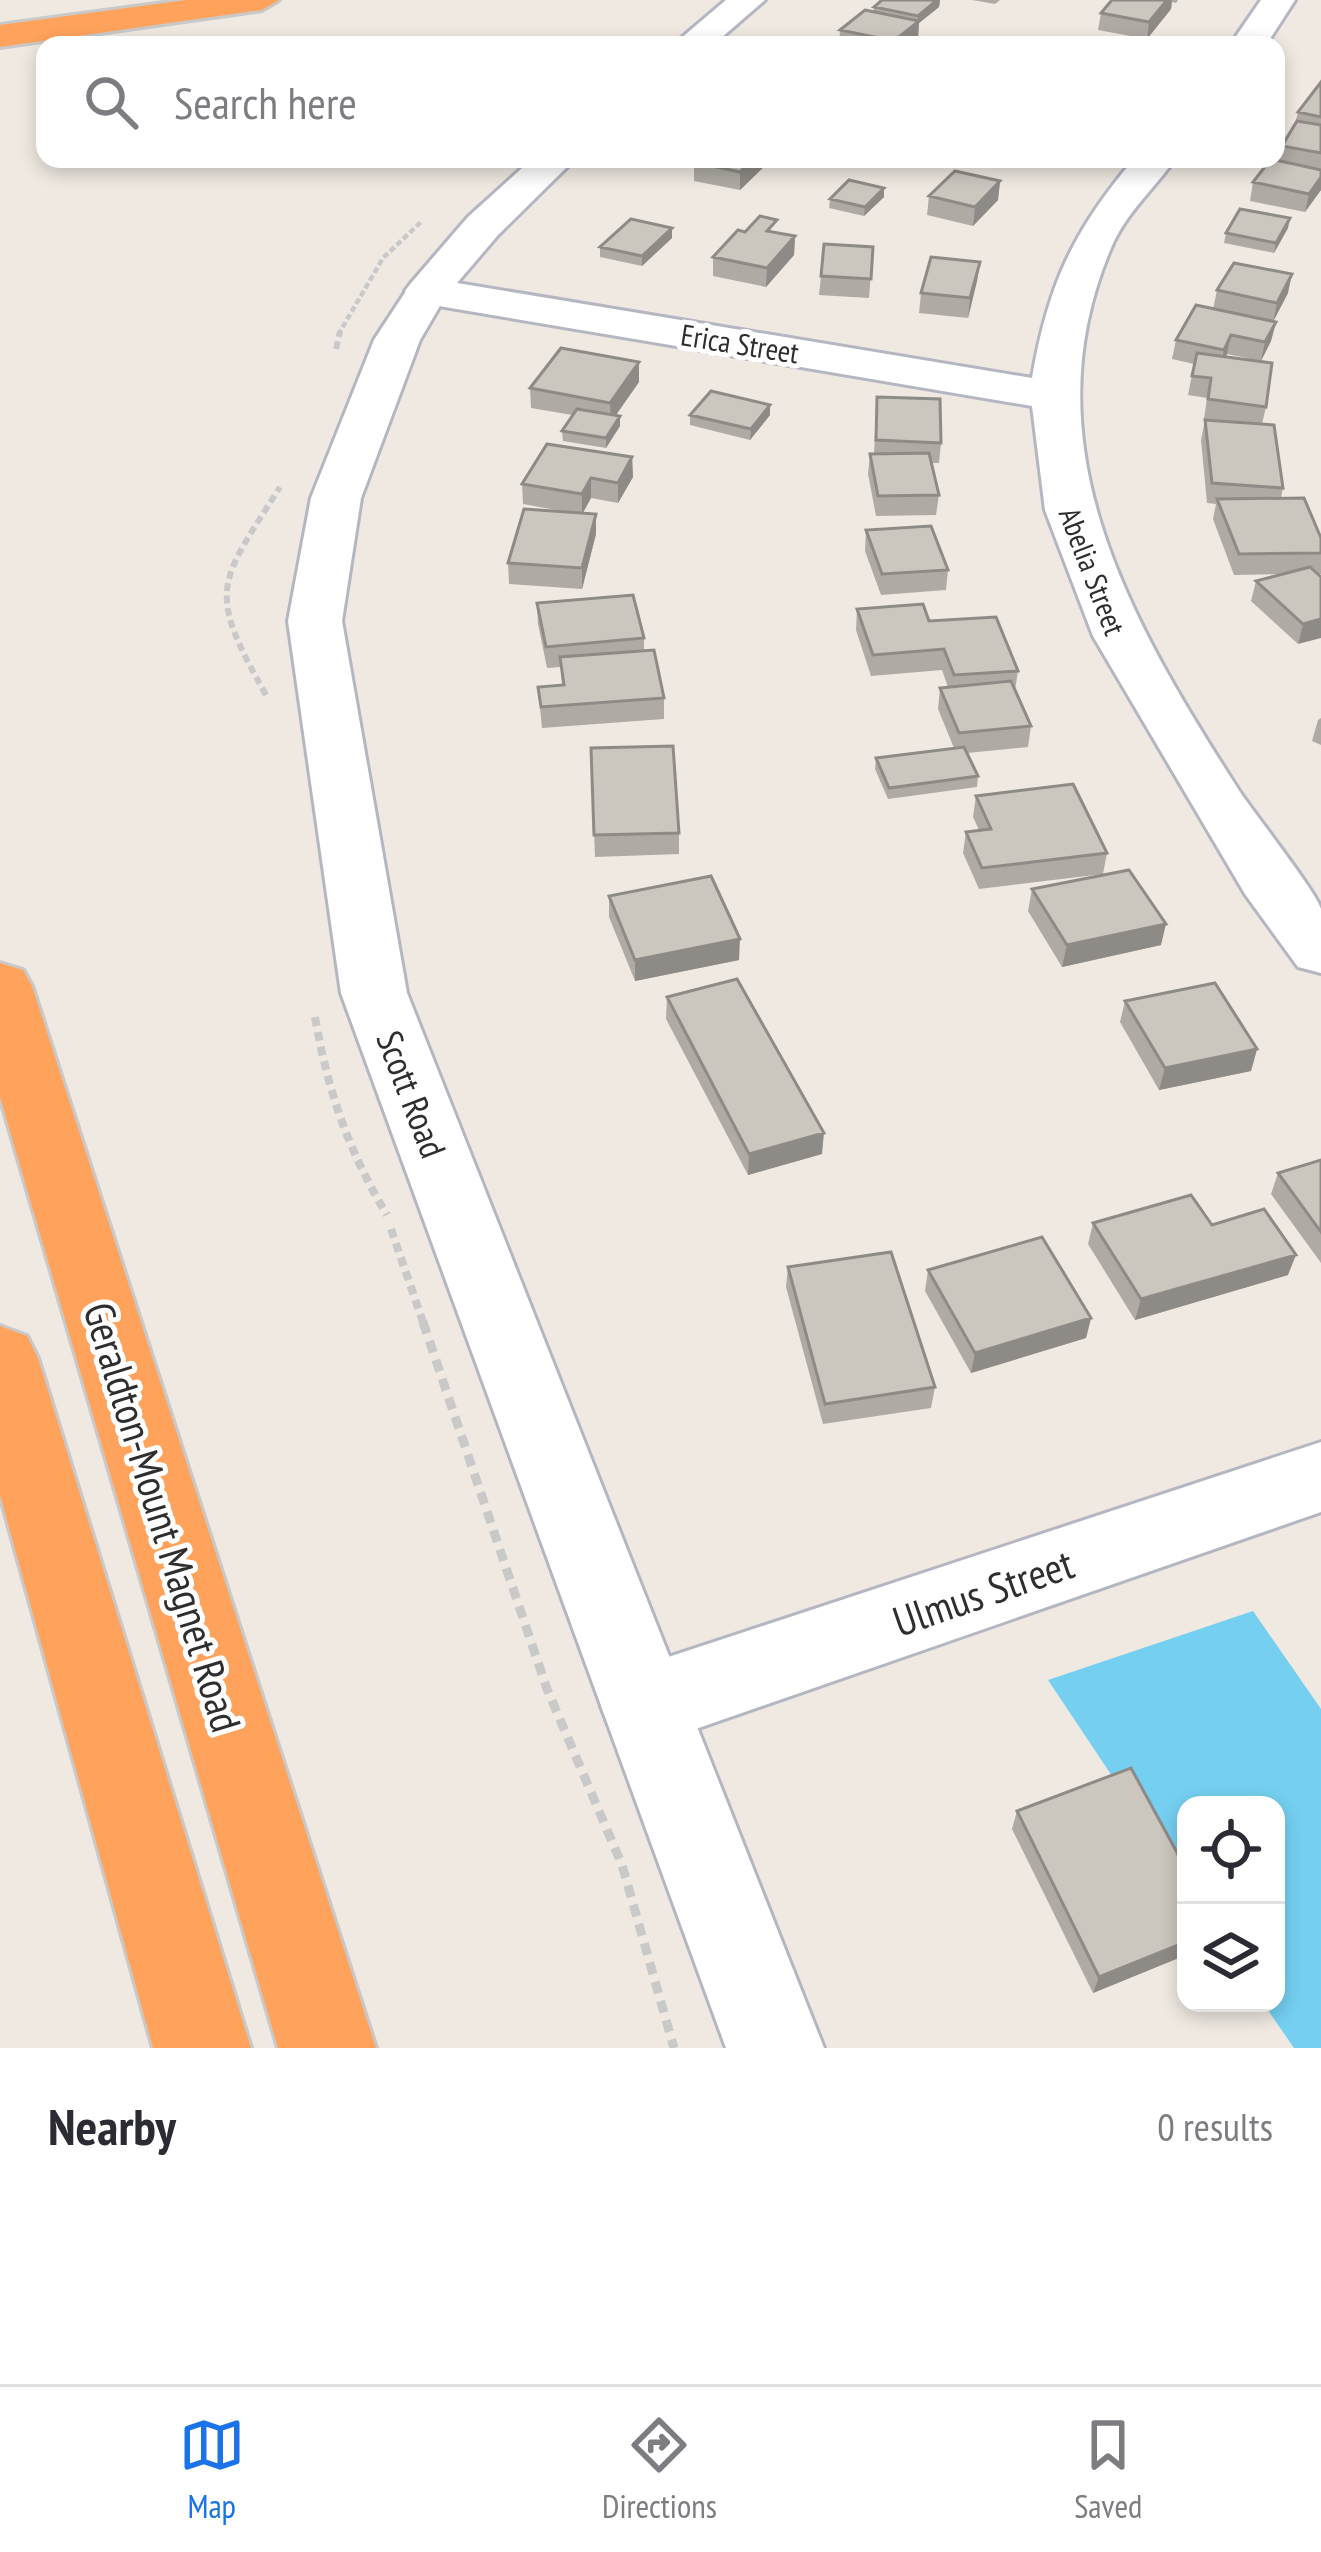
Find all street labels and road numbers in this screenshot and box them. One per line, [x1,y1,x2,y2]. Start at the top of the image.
street label: Erica Street [678,314,802,372]
street label: Abelia Street [1051,502,1135,641]
street label: Scott Road [366,1024,458,1164]
street label: Geraldton-Mount Magnet Road [72,1296,254,1738]
street label: Ulmus Street [886,1535,1081,1648]

